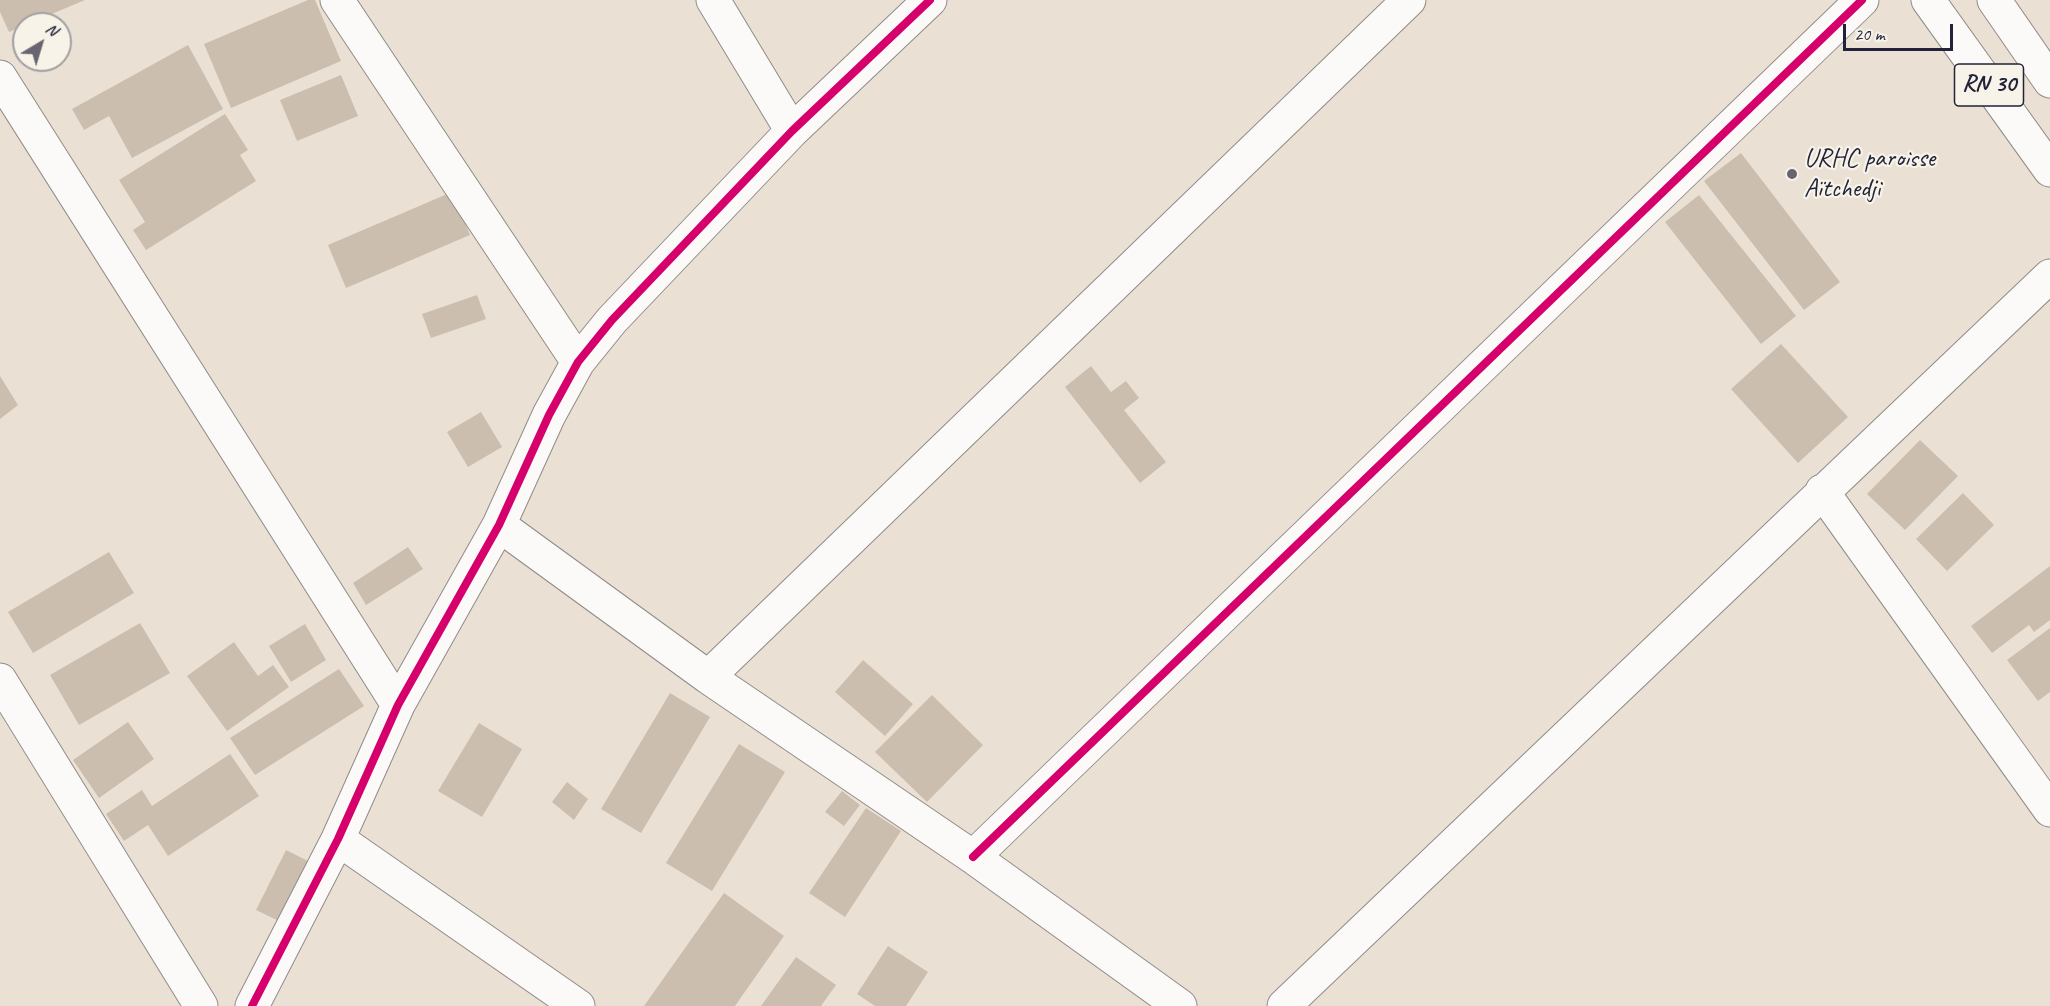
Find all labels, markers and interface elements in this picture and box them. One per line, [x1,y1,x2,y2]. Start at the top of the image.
north arrow [12,12,72,72]
scale bar [1846,12,1956,50]
text: N [42,18,62,40]
text: 20 m [1854,23,1885,45]
road number: RN 30 [1954,64,2024,106]
place label: URHC paroisse Aïtchedji [1804,143,1935,204]
marker: URHC paroisse Aïtchedji [1785,167,1799,181]

